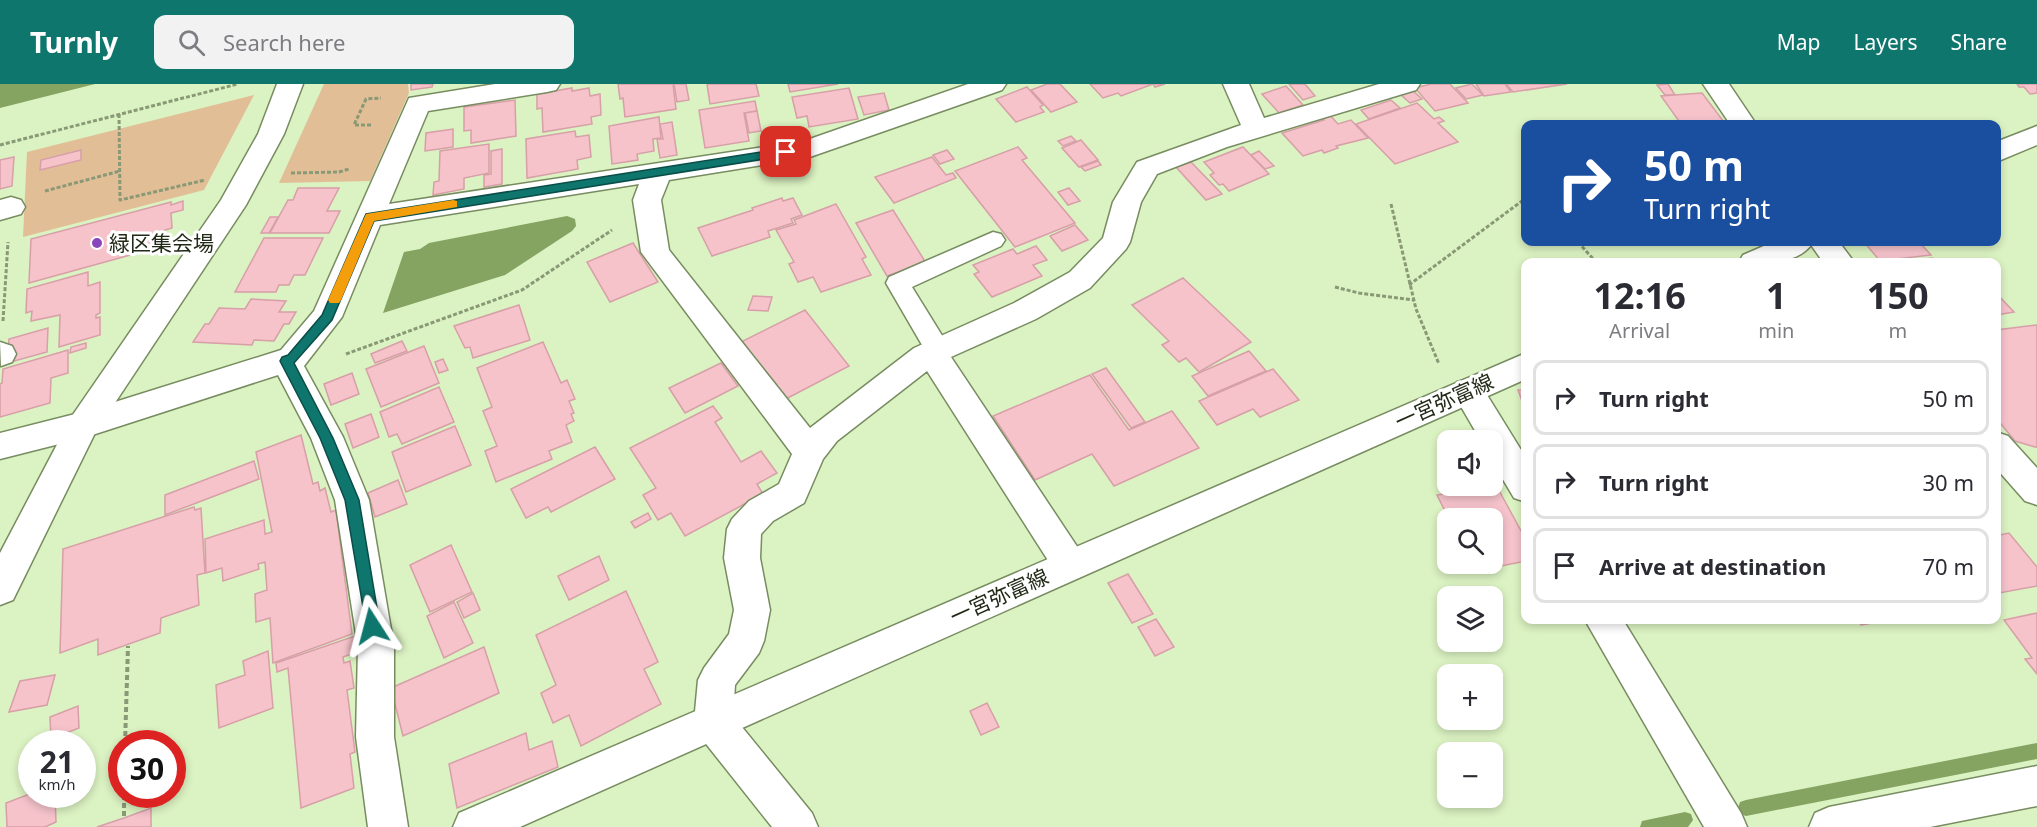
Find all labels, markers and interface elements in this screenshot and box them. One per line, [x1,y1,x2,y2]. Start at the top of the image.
search box [154,15,574,69]
text: Turnly [30,23,118,61]
icon: search [175,26,208,59]
text: Search here [223,27,345,57]
text: Map [1777,28,1821,56]
text: Layers [1854,28,1918,56]
text: Share [1951,28,2007,56]
pin [760,126,811,177]
icon: arrive [769,135,802,168]
text: 50 m [1644,136,1744,193]
icon: right [1545,144,1623,222]
text: Turn right [1644,190,1770,227]
place label: 緑区集会場 [109,229,214,257]
marker: 緑区集会場 [90,236,104,250]
text: 12:16 [1593,271,1686,320]
text: 1 [1766,271,1787,320]
text: 150 [1867,271,1929,320]
text: Arrival [1609,317,1670,344]
text: min [1758,317,1794,344]
text: m [1888,317,1907,344]
street label: 一宮弥富線 [1390,367,1498,435]
icon: right [1548,381,1581,414]
text: Turn right [1599,383,1709,413]
text: 50 m [1923,383,1974,413]
map controls [1437,430,1503,808]
button: sound [1437,430,1503,496]
icon: right [1548,465,1581,498]
text: Turn right [1599,467,1709,497]
text: 30 m [1923,467,1974,497]
button: search [1437,508,1503,574]
icon: arrive [1548,549,1581,582]
text: Arrive at destination [1599,551,1826,581]
text: 70 m [1923,551,1974,581]
street label: 一宮弥富線 [945,562,1053,630]
button: layers [1437,586,1503,652]
position arrow [340,594,404,658]
button: + [1437,664,1503,730]
speed limit sign: 30 [108,730,186,808]
text: 21 [40,741,74,782]
button: − [1437,742,1503,808]
text: km/h [39,774,75,794]

